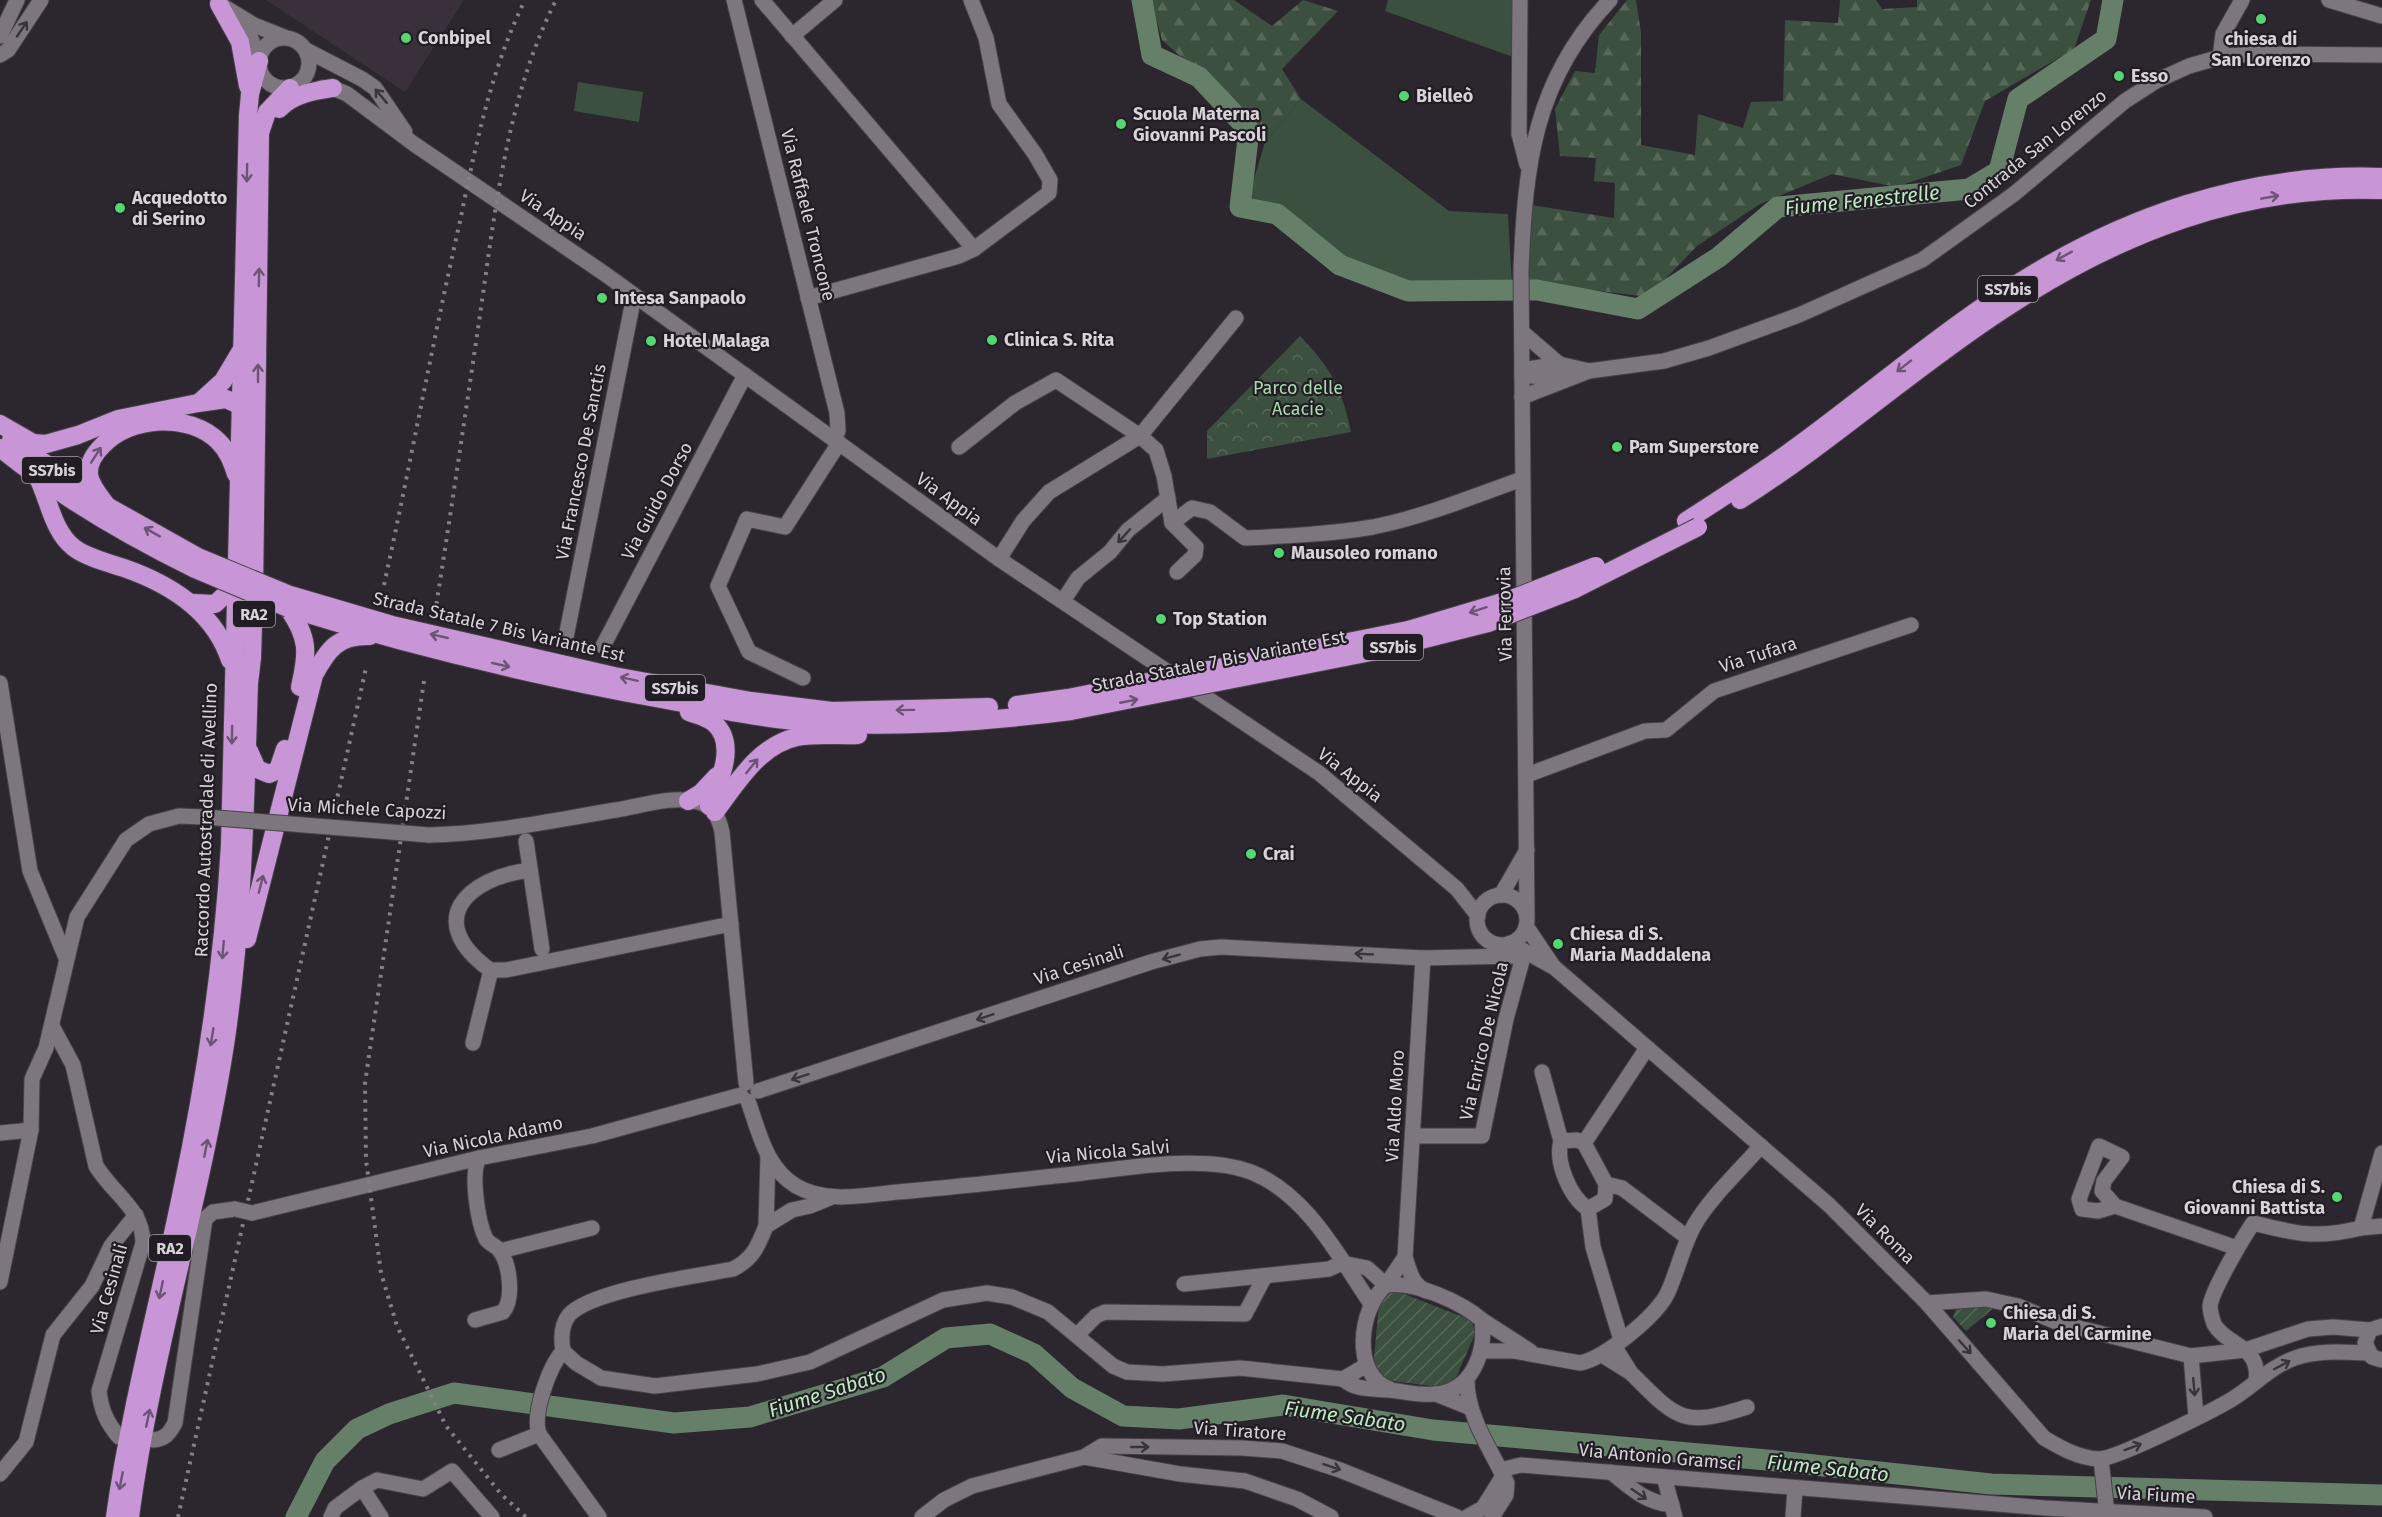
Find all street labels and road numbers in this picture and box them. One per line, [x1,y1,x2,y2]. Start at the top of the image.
street label: Contrada San Lorenzo [1959,85,2111,213]
street label: Via Raffaele Troncone [776,127,840,303]
street label: Via Appia [515,185,591,245]
road number: SS7bis [1978,276,2038,302]
street label: Via Francesco De Sanctis [551,362,611,562]
street label: Via Guido Dorso [617,438,697,564]
road number: SS7bis [22,457,82,483]
street label: Via Appia [912,468,986,530]
street label: Via Ferrovia [1493,566,1517,662]
street label: Strada Statale 7 Bis Variante Est [371,587,628,667]
road number: RA2 [233,601,275,627]
street label: Strada Statale 7 Bis Variante Est [1090,625,1348,696]
street label: Via Tufara [1716,632,1800,678]
road number: SS7bis [1363,634,1423,660]
road number: SS7bis [645,675,705,701]
street label: Raccordo Autostradale di Avellino [190,682,222,958]
street label: Via Appia [1313,743,1387,807]
street label: Via Michele Capozzi [287,794,447,824]
street label: Via Cesinali [1031,940,1127,990]
street label: Via Enrico De Nicola [1455,959,1513,1123]
street label: Via Aldo Moro [1381,1049,1409,1163]
street label: Via Nicola Adamo [421,1111,565,1163]
street label: Via Nicola Salvi [1045,1136,1171,1168]
street label: Via Roma [1850,1199,1920,1269]
road number: RA2 [149,1235,191,1261]
street label: Via Cesinali [86,1241,132,1337]
street label: Via Tiratore [1193,1417,1287,1445]
street label: Via Antonio Gramsci [1578,1439,1742,1475]
street label: Via Fiume [2116,1482,2196,1508]

